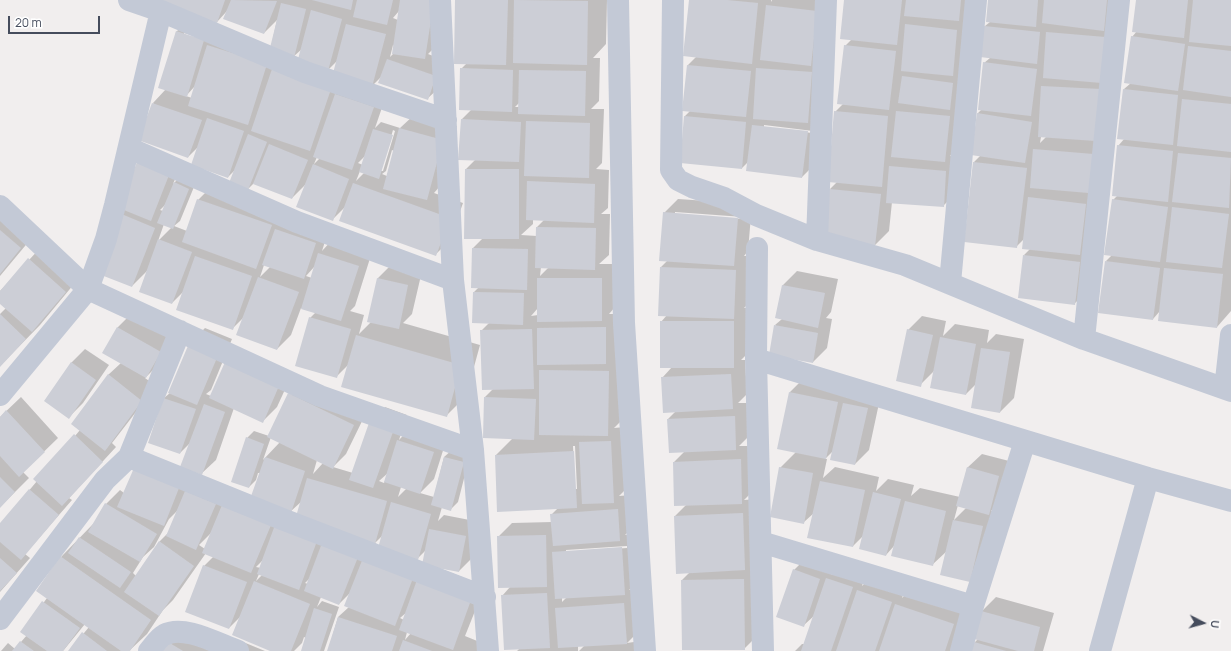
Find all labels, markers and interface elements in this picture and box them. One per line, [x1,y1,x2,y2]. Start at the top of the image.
scale bar [10,8,102,34]
text: 20 m [15,14,42,31]
north arrow [1183,603,1223,643]
text: U [1208,620,1223,629]

